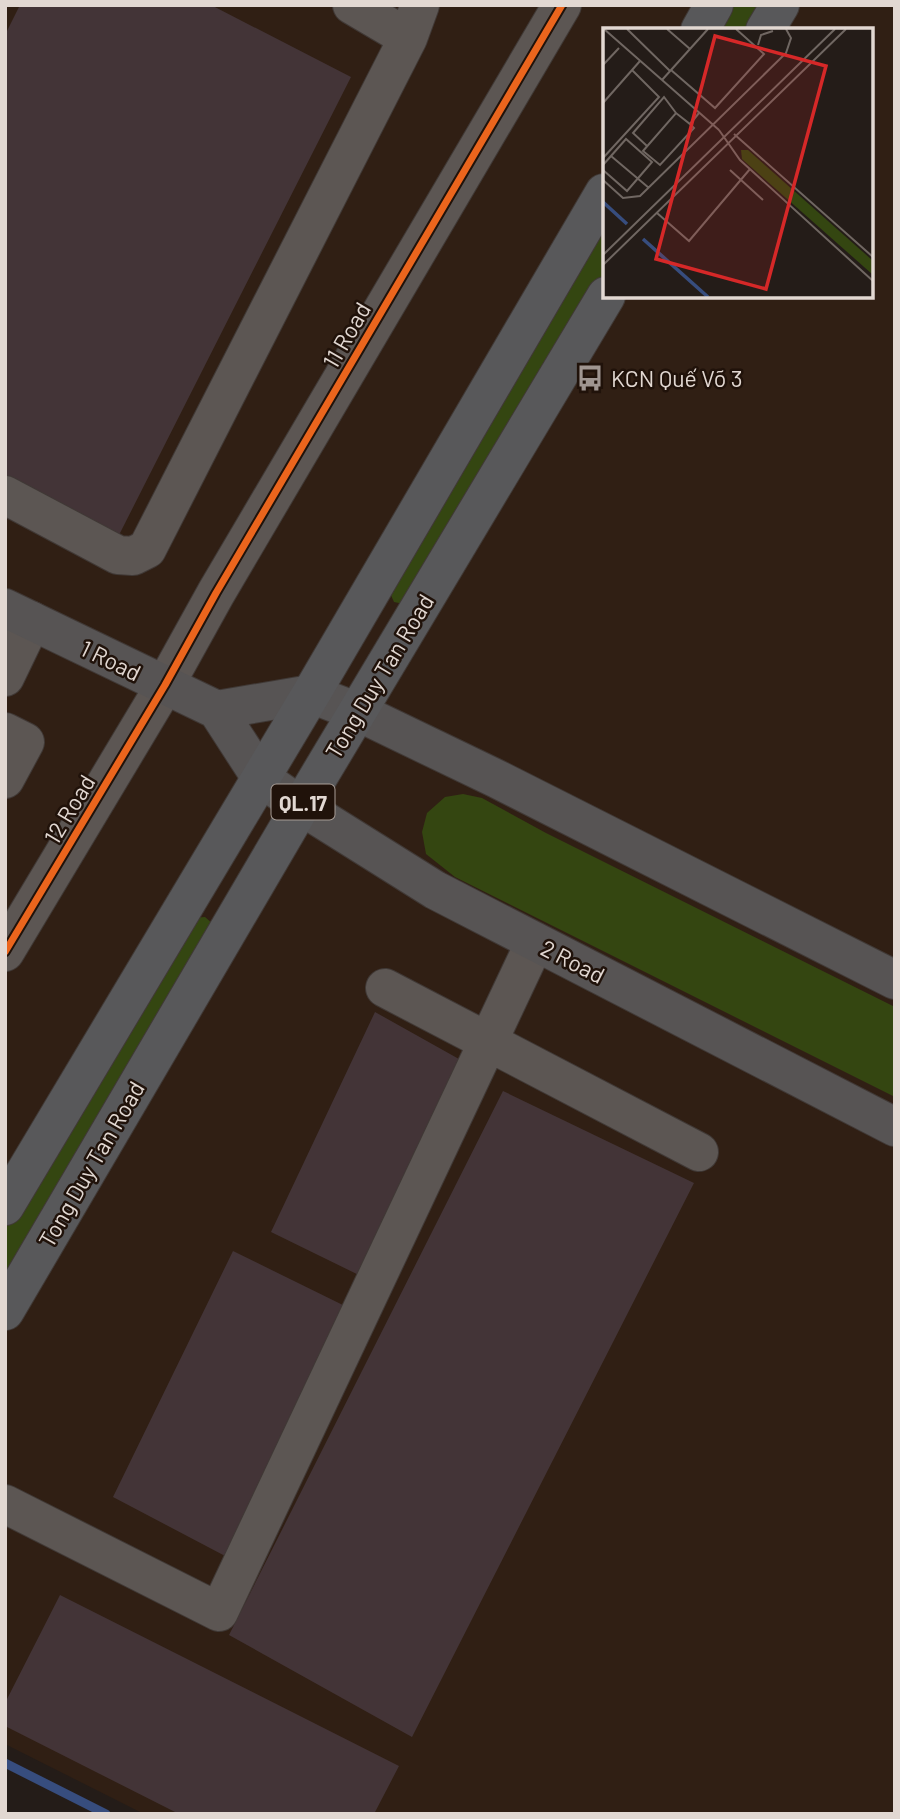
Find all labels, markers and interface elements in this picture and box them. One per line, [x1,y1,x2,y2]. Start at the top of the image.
inset map [603,28,872,298]
street label: 11 Road [316,297,376,373]
bus stop icon: KCN Quế Võ 3 [575,363,605,393]
place label: KCN Quế Võ 3 [611,364,743,392]
street label: Tong Duy Tan Road [319,589,439,763]
street label: 1 Road [76,633,146,687]
street label: 12 Road [37,769,101,849]
road number: QL.17 [272,784,334,820]
street label: 2 Road [536,933,610,989]
street label: Tong Duy Tan Road [32,1076,150,1252]

